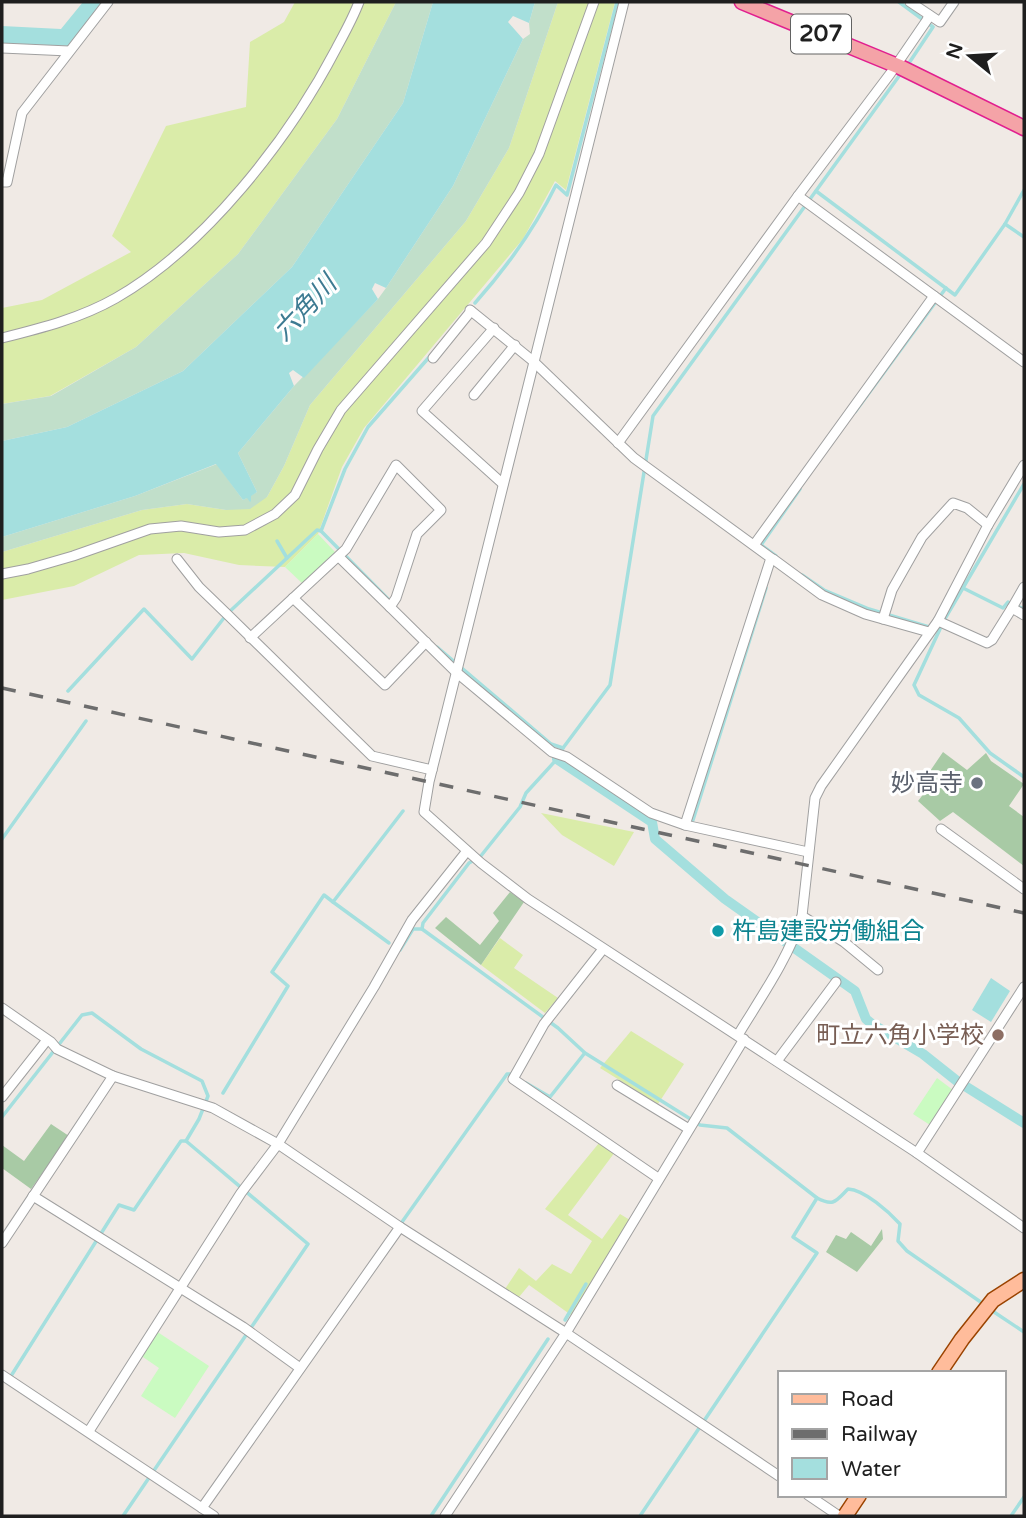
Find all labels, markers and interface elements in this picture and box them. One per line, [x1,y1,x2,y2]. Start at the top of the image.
road number: 207 [791,14,851,54]
north arrow [935,21,1005,91]
text: N [942,40,968,62]
water label: 六角川 [267,267,345,347]
place label: 妙高寺 [891,769,963,798]
marker: 妙高寺 [969,775,985,791]
place label: 杵島建設労働組合 [732,917,924,946]
marker: 杵島建設労働組合 [710,923,726,939]
place label: 町立六角小学校 [816,1021,984,1050]
marker: 町立六角小学校 [990,1027,1006,1043]
legend [778,1371,1005,1497]
text: Road [841,1387,894,1412]
text: Railway [841,1422,918,1447]
text: Water [841,1457,901,1482]

